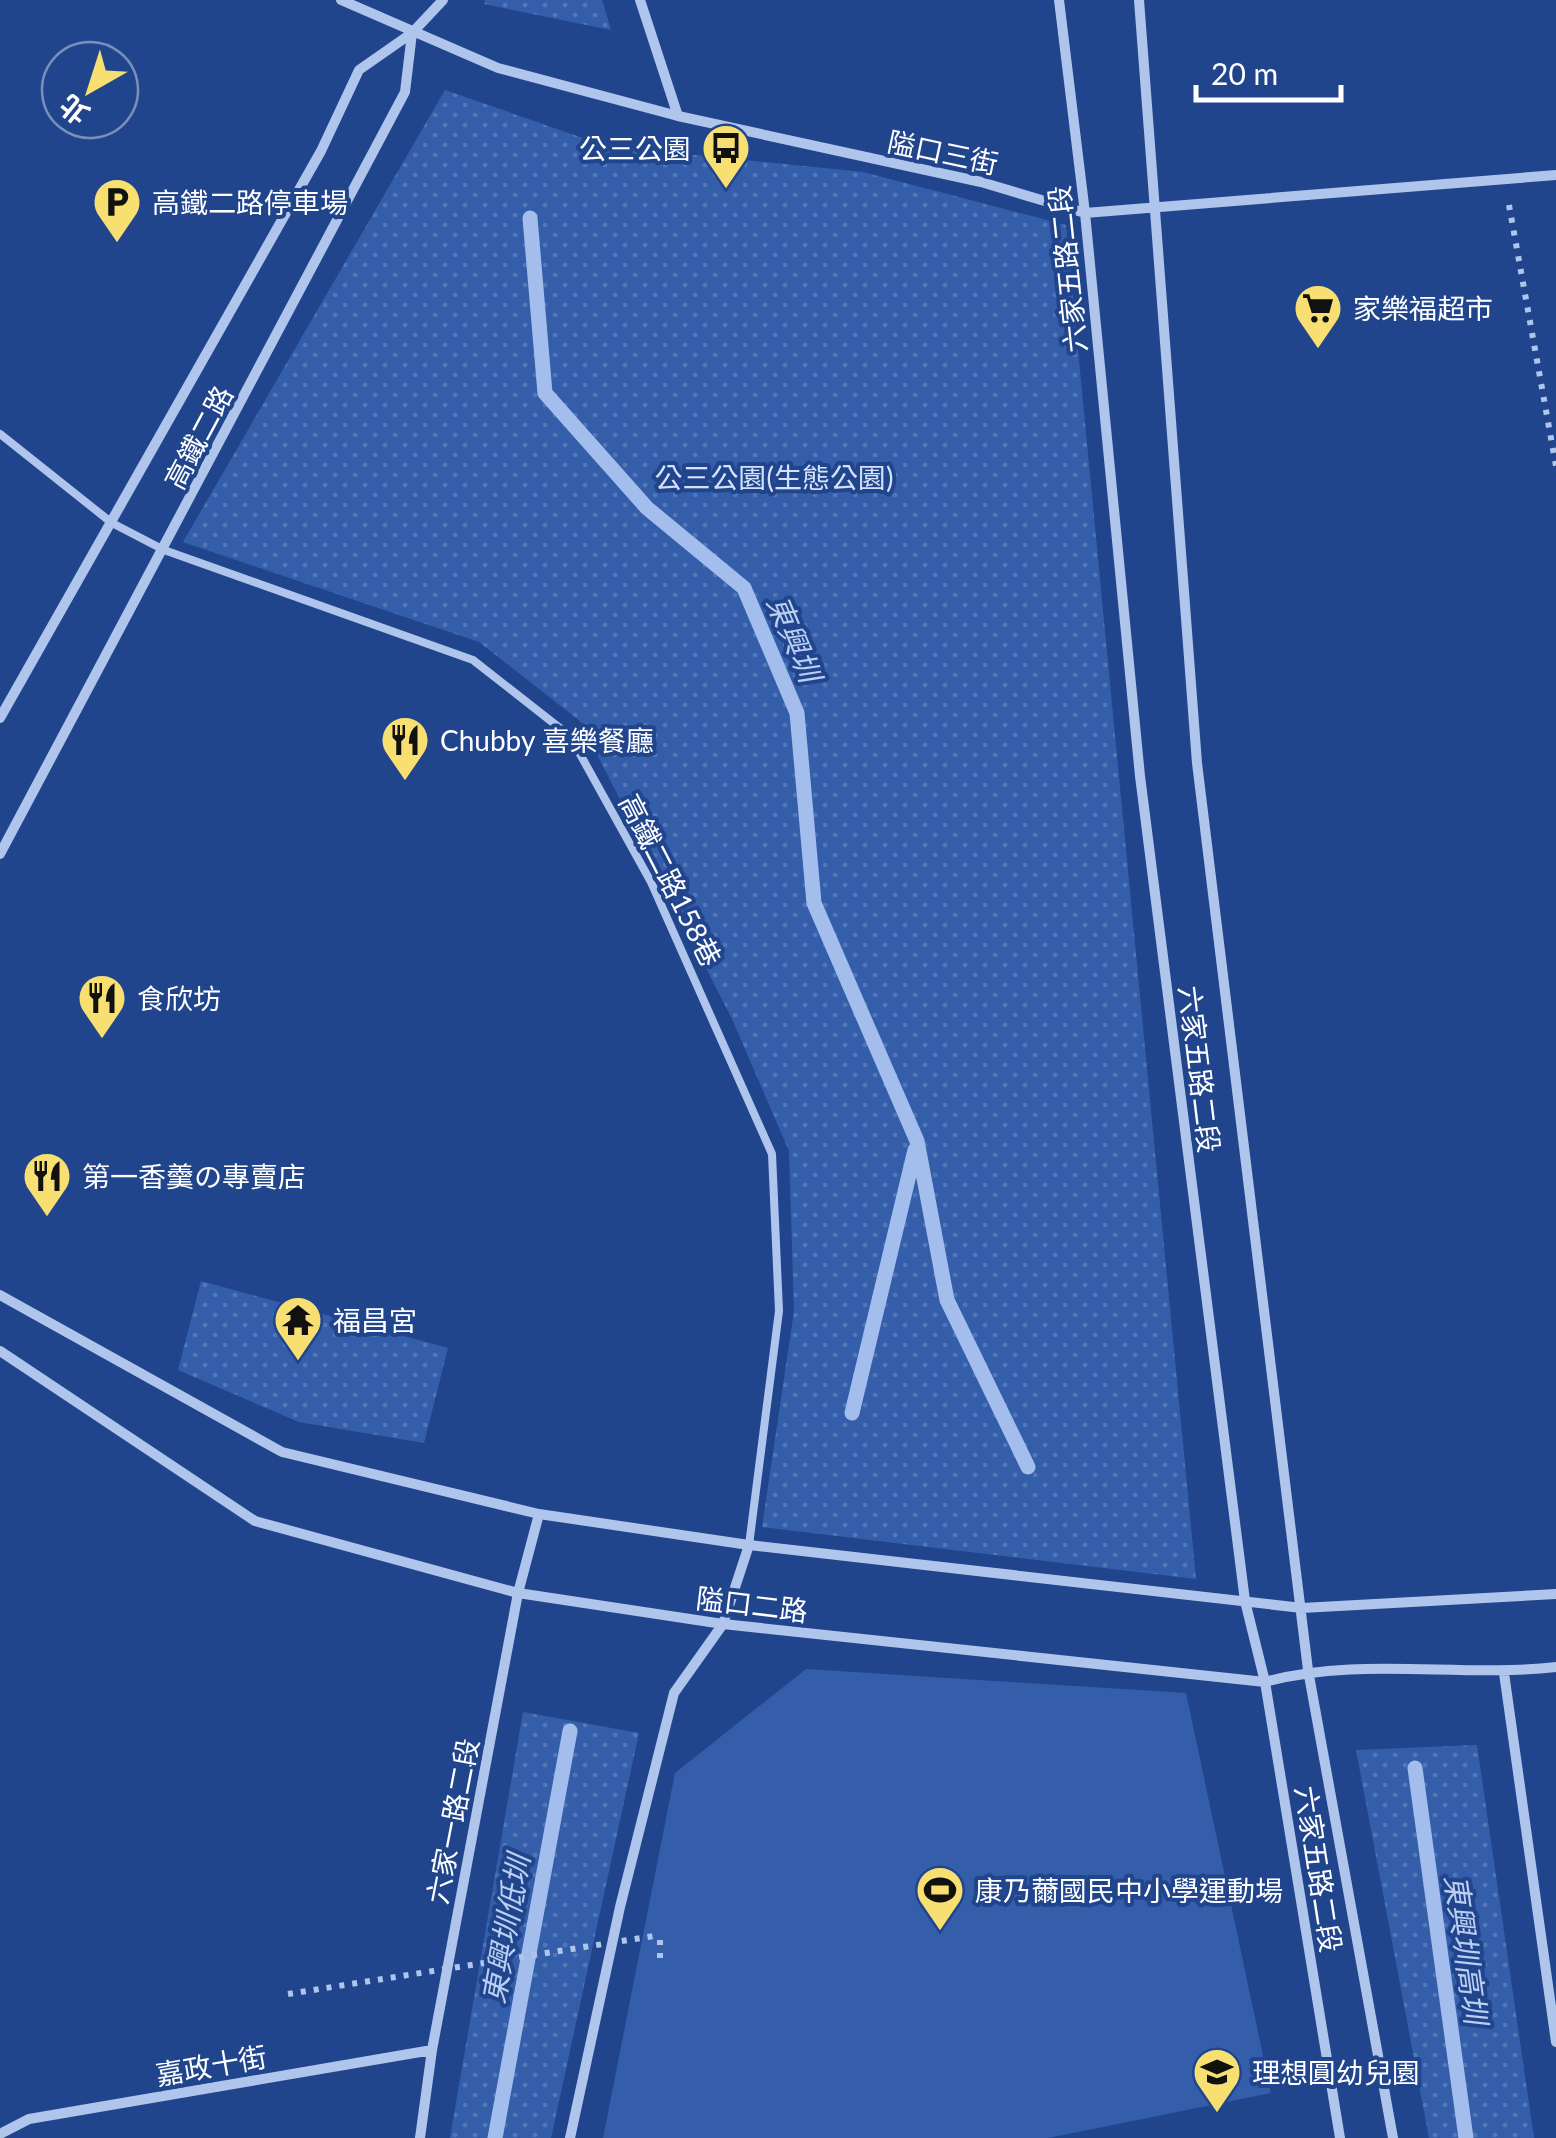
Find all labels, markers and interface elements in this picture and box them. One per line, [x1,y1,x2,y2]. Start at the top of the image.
north arrow [40,40,140,140]
scale bar [1196,40,1341,102]
text: 20 m [1211,55,1278,91]
text: 北 [52,88,95,132]
bus stop icon: 公三公園 [700,122,752,190]
street label: 隘口三街 [885,124,1001,180]
place label: 公三公園 [579,131,691,165]
parking icon: 高鐵二路停車場 [91,176,143,244]
street label: 六家五路二段 [1041,184,1093,354]
place label: 高鐵二路停車場 [152,185,348,219]
supermarket icon: 家樂福超市 [1292,282,1344,350]
place label: 家樂福超市 [1353,291,1493,325]
street label: 高鐵二路 [157,380,239,494]
park label: 公三公園(生態公園) [655,460,893,494]
water label: 東興圳 [761,590,831,690]
restaurant icon: Chubby 喜樂餐廳 [379,714,431,782]
place label: Chubby 喜樂餐廳 [440,723,654,757]
street label: 高鐵二路158巷 [613,788,729,972]
restaurant icon: 食欣坊 [76,972,128,1040]
place label: 食欣坊 [137,981,221,1015]
street label: 六家五路二段 [1173,984,1227,1154]
restaurant icon: 第一香羹の專賣店 [21,1150,73,1218]
place label: 第一香羹の專賣店 [82,1159,306,1193]
temple icon: 福昌宮 [272,1294,324,1362]
place label: 福昌宮 [333,1303,417,1337]
street label: 隘口二路 [694,1580,810,1628]
street label: 六家一路二段 [419,1735,485,1907]
street label: 六家五路二段 [1289,1783,1349,1955]
water label: 東興圳低圳 [474,1848,536,2006]
sports icon: 康乃薾國民中小學運動場 [914,1864,966,1932]
water label: 東興圳高圳 [1439,1872,1496,2030]
place label: 康乃薾國民中小學運動場 [975,1873,1283,1907]
street label: 嘉政十街 [153,2039,269,2091]
school or university icon: 理想圓幼兒園 [1191,2046,1243,2114]
place label: 理想圓幼兒園 [1252,2055,1420,2089]

